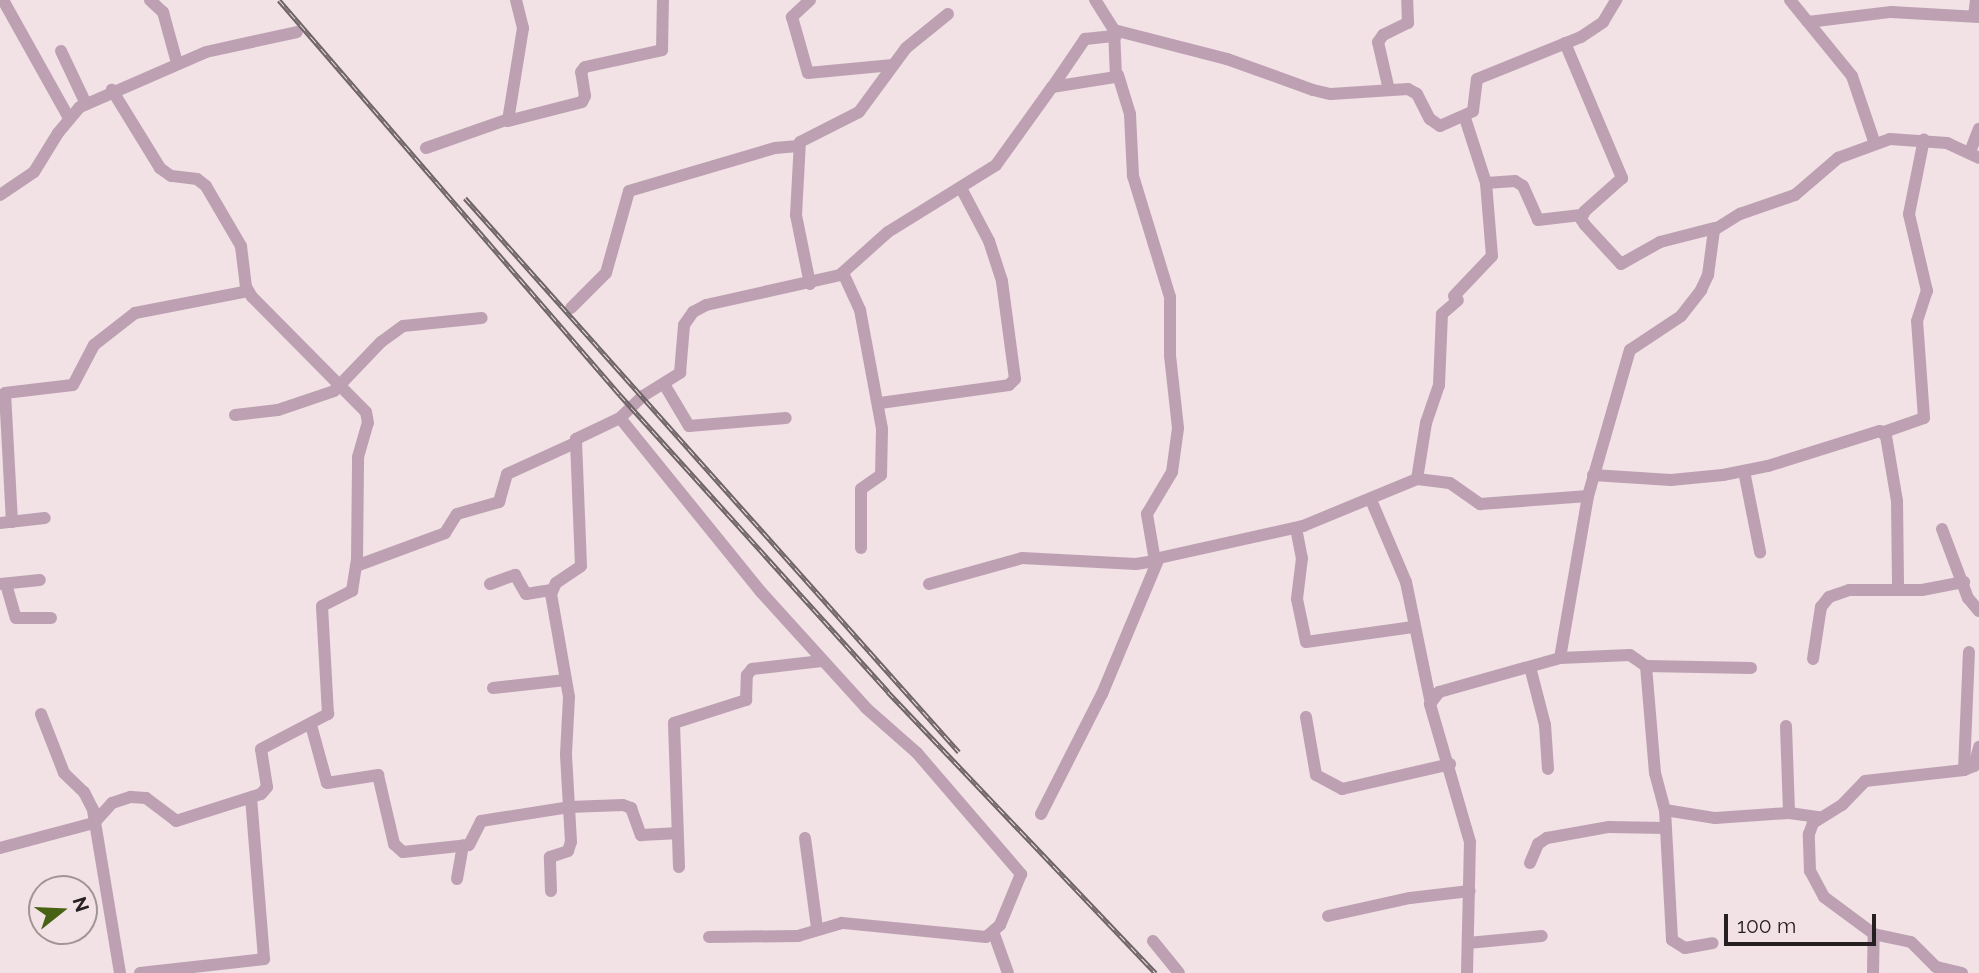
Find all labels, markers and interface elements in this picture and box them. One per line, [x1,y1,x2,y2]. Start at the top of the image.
north arrow [28,875,98,945]
text: N [68,894,94,914]
scale bar [1727,900,1879,944]
text: 100 m [1737,913,1796,938]

